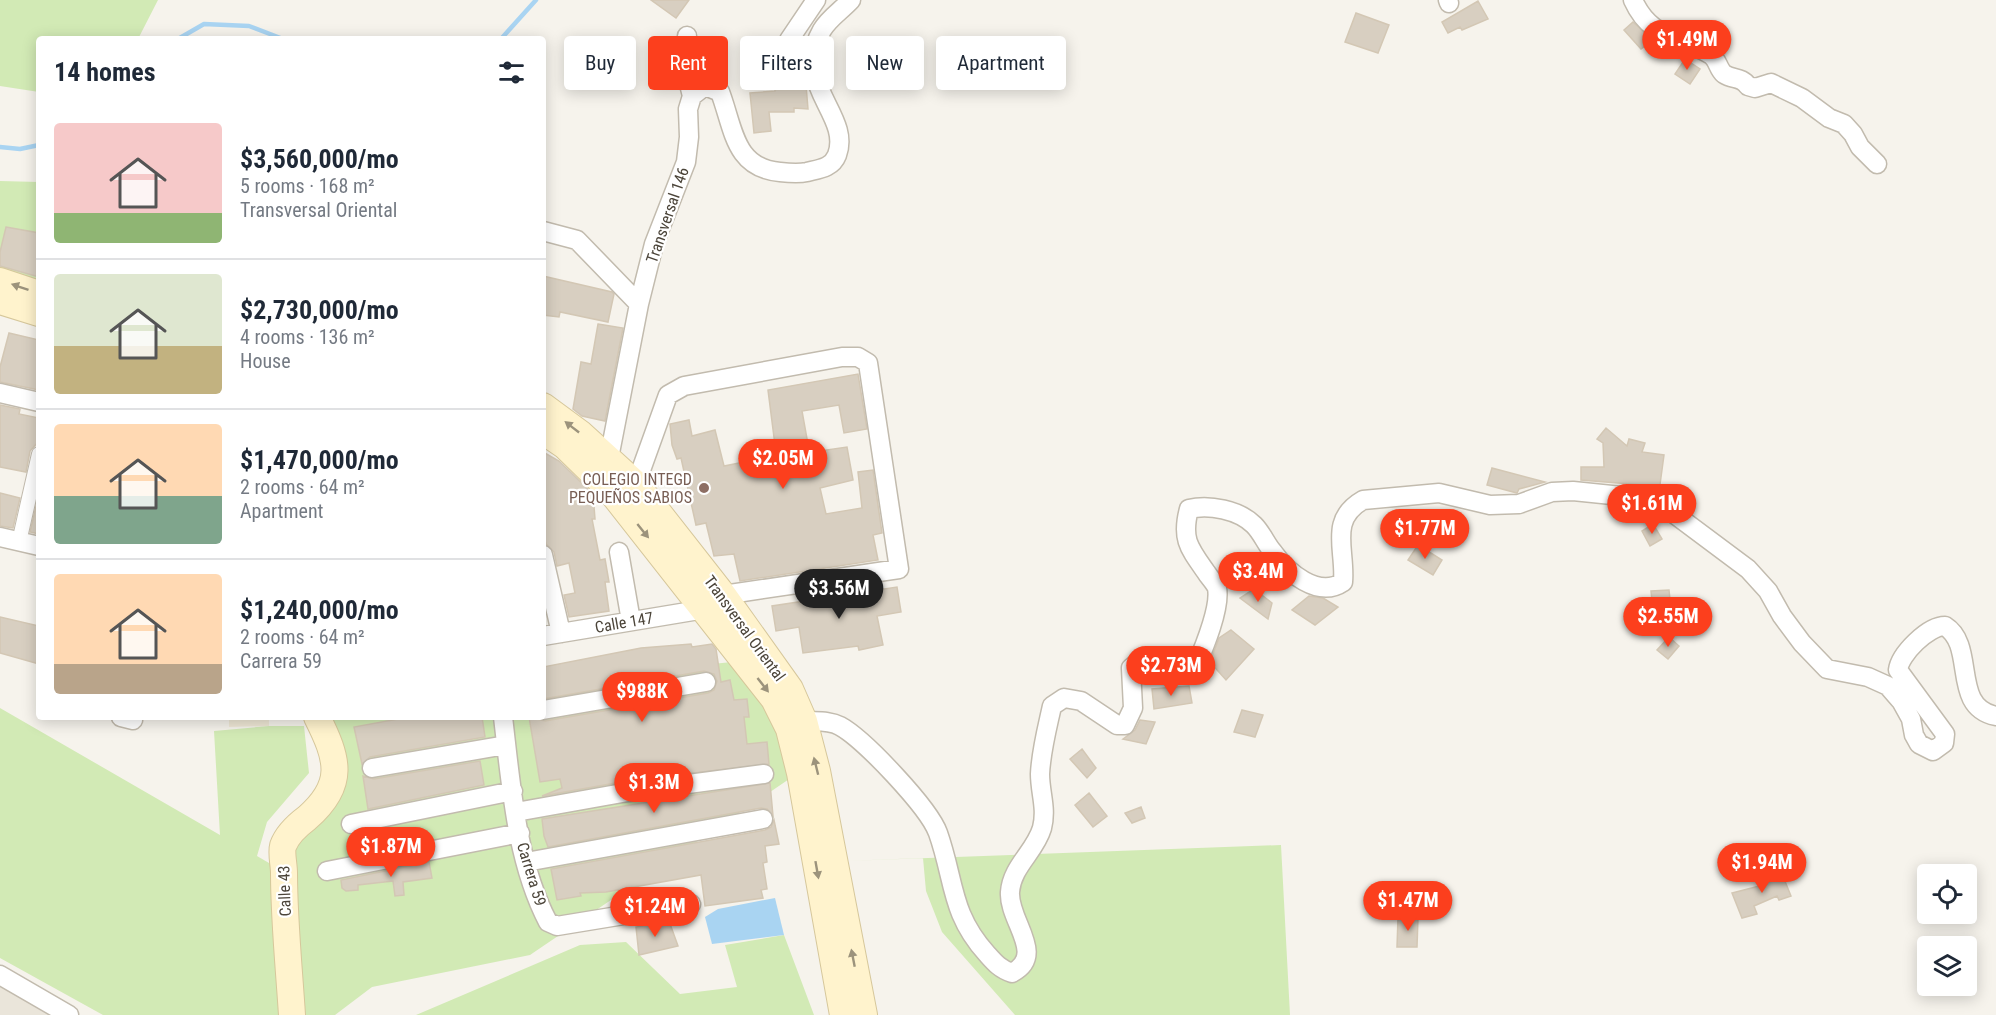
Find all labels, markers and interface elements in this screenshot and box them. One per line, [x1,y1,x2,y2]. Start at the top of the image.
pin: $1.49M [1638,20,1736,71]
text: $1.49M [1656,27,1718,51]
chip: Buy [564,36,636,90]
chip: Rent [648,36,728,90]
chip: Filters [740,36,834,90]
chip: New [846,36,924,90]
chip: Apartment [936,36,1066,90]
icon: filters [495,56,528,89]
text: 14 homes [54,57,156,87]
text: $3,560,000/mo [240,144,399,174]
icon: home [102,147,174,219]
street label: Transversal 146 [642,165,693,266]
text: 5 rooms · 168 m² [240,174,375,198]
text: Transversal Oriental [240,198,397,222]
one-way arrow [10,282,28,292]
text: $2,730,000/mo [240,295,399,325]
icon: home [102,298,174,370]
text: 4 rooms · 136 m² [240,325,375,349]
text: House [240,349,291,373]
one-way arrow [565,421,580,433]
pin: $2.05M [734,439,832,490]
text: $1,470,000/mo [240,445,399,475]
text: $2.05M [752,446,814,470]
icon: home [102,448,174,520]
place label: COLEGIO INTEGD PEQUEÑOS SABIOS [569,470,692,507]
text: 2 rooms · 64 m² [240,475,365,499]
marker: COLEGIO INTEGD PEQUEÑOS SABIOS [697,481,711,495]
pin: $1.61M [1603,484,1701,535]
text: $1.61M [1621,491,1683,515]
text: Apartment [240,499,324,523]
pin: $1.77M [1376,509,1474,560]
text: $1.77M [1394,516,1456,540]
one-way arrow [637,524,649,539]
pin: $3.4M [1216,552,1300,603]
text: $3.4M [1232,559,1284,583]
pin: $3.56M [790,569,888,620]
street label: Transversal Oriental [700,572,789,685]
text: $3.56M [808,576,870,600]
text: $1,240,000/mo [240,595,399,625]
pin: $2.55M [1619,597,1717,648]
icon: home [102,598,174,670]
text: $2.55M [1637,604,1699,628]
street label: Calle 147 [593,608,655,637]
text: 2 rooms · 64 m² [240,625,365,649]
pin: $2.73M [1122,646,1220,697]
text: Carrera 59 [240,649,322,673]
text: $2.73M [1140,653,1202,677]
pin: $988K [600,672,684,723]
one-way arrow [757,677,769,692]
text: $988K [616,679,668,703]
one-way arrow [810,757,820,775]
pin: $1.3M [612,763,696,814]
text: $1.3M [628,770,680,794]
pin: $1.87M [342,827,440,878]
text: $1.87M [360,834,422,858]
street label: Carrera 59 [513,840,550,908]
pin: $1.94M [1713,843,1811,894]
text: $1.94M [1731,850,1793,874]
one-way arrow [813,861,822,880]
map controls [1917,864,1977,996]
button: locate [1917,864,1977,924]
street label: Calle 43 [274,865,295,917]
pin: $1.47M [1359,881,1457,932]
pin: $1.24M [606,887,704,938]
text: $1.47M [1377,888,1439,912]
text: $1.24M [624,894,686,918]
button: layers [1917,936,1977,996]
one-way arrow [848,948,857,967]

